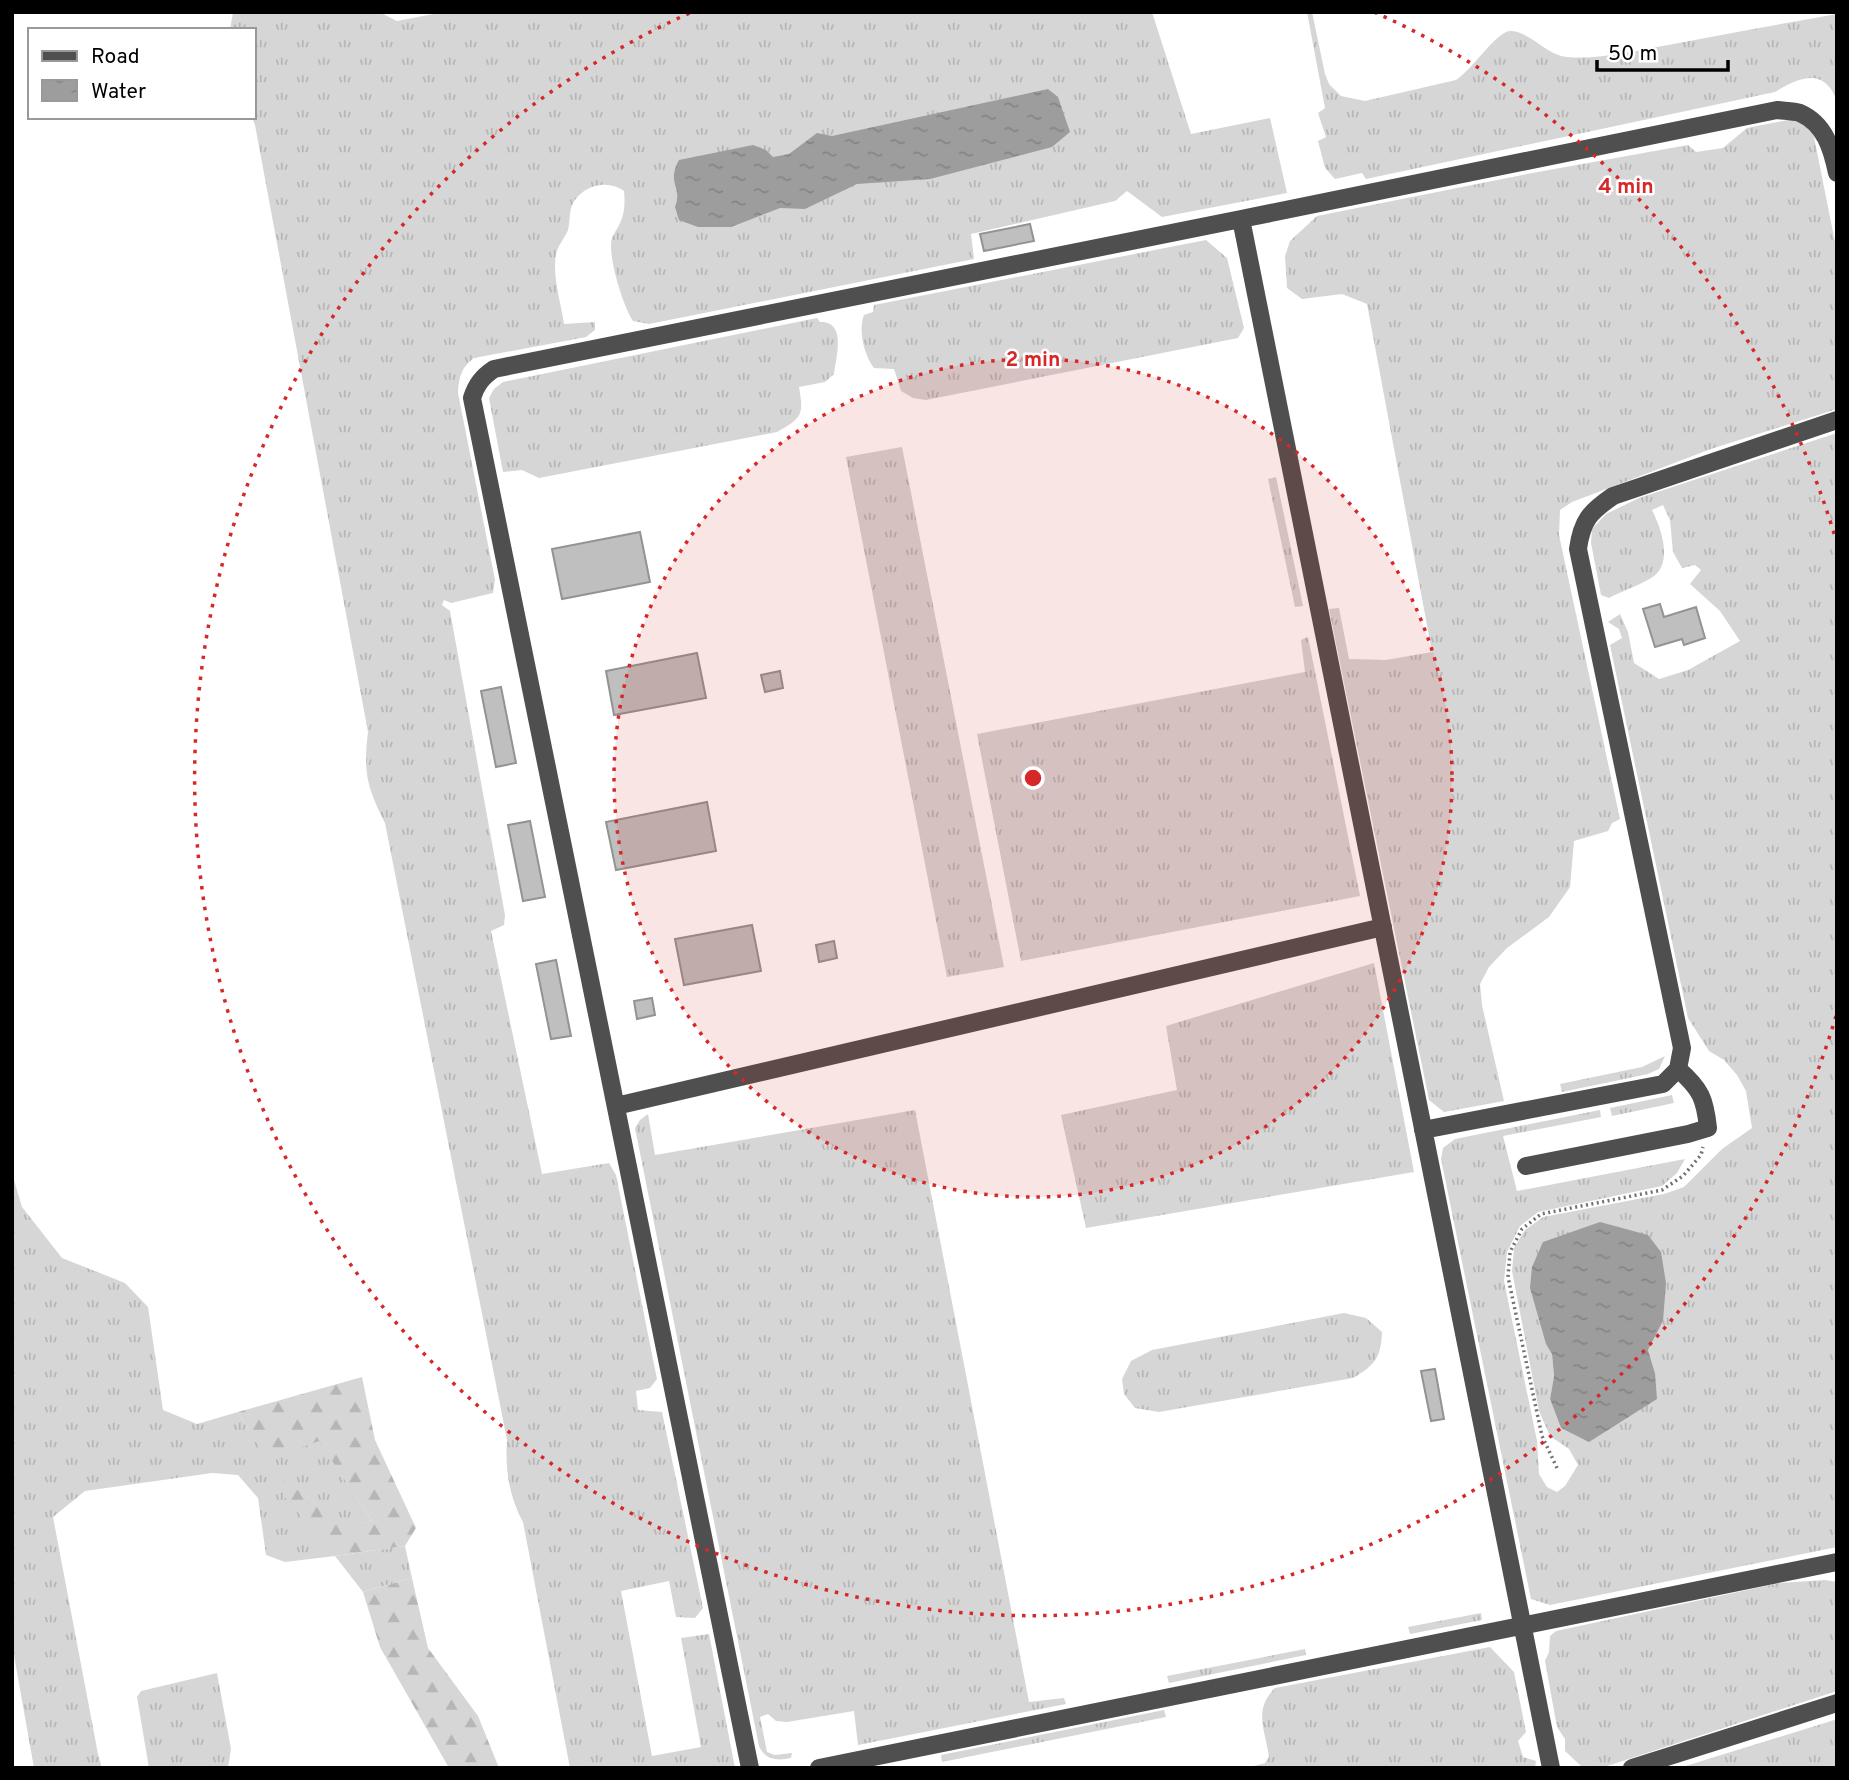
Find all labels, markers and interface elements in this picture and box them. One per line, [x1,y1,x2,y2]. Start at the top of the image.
legend [28,28,256,119]
scale bar [1597,28,1728,72]
text: 50 m [1608,41,1657,68]
text: Road [91,44,140,71]
text: Water [91,79,146,106]
text: 4 min [1598,174,1654,201]
text: 2 min [1006,347,1060,374]
centre of rings [1021,766,1045,790]

